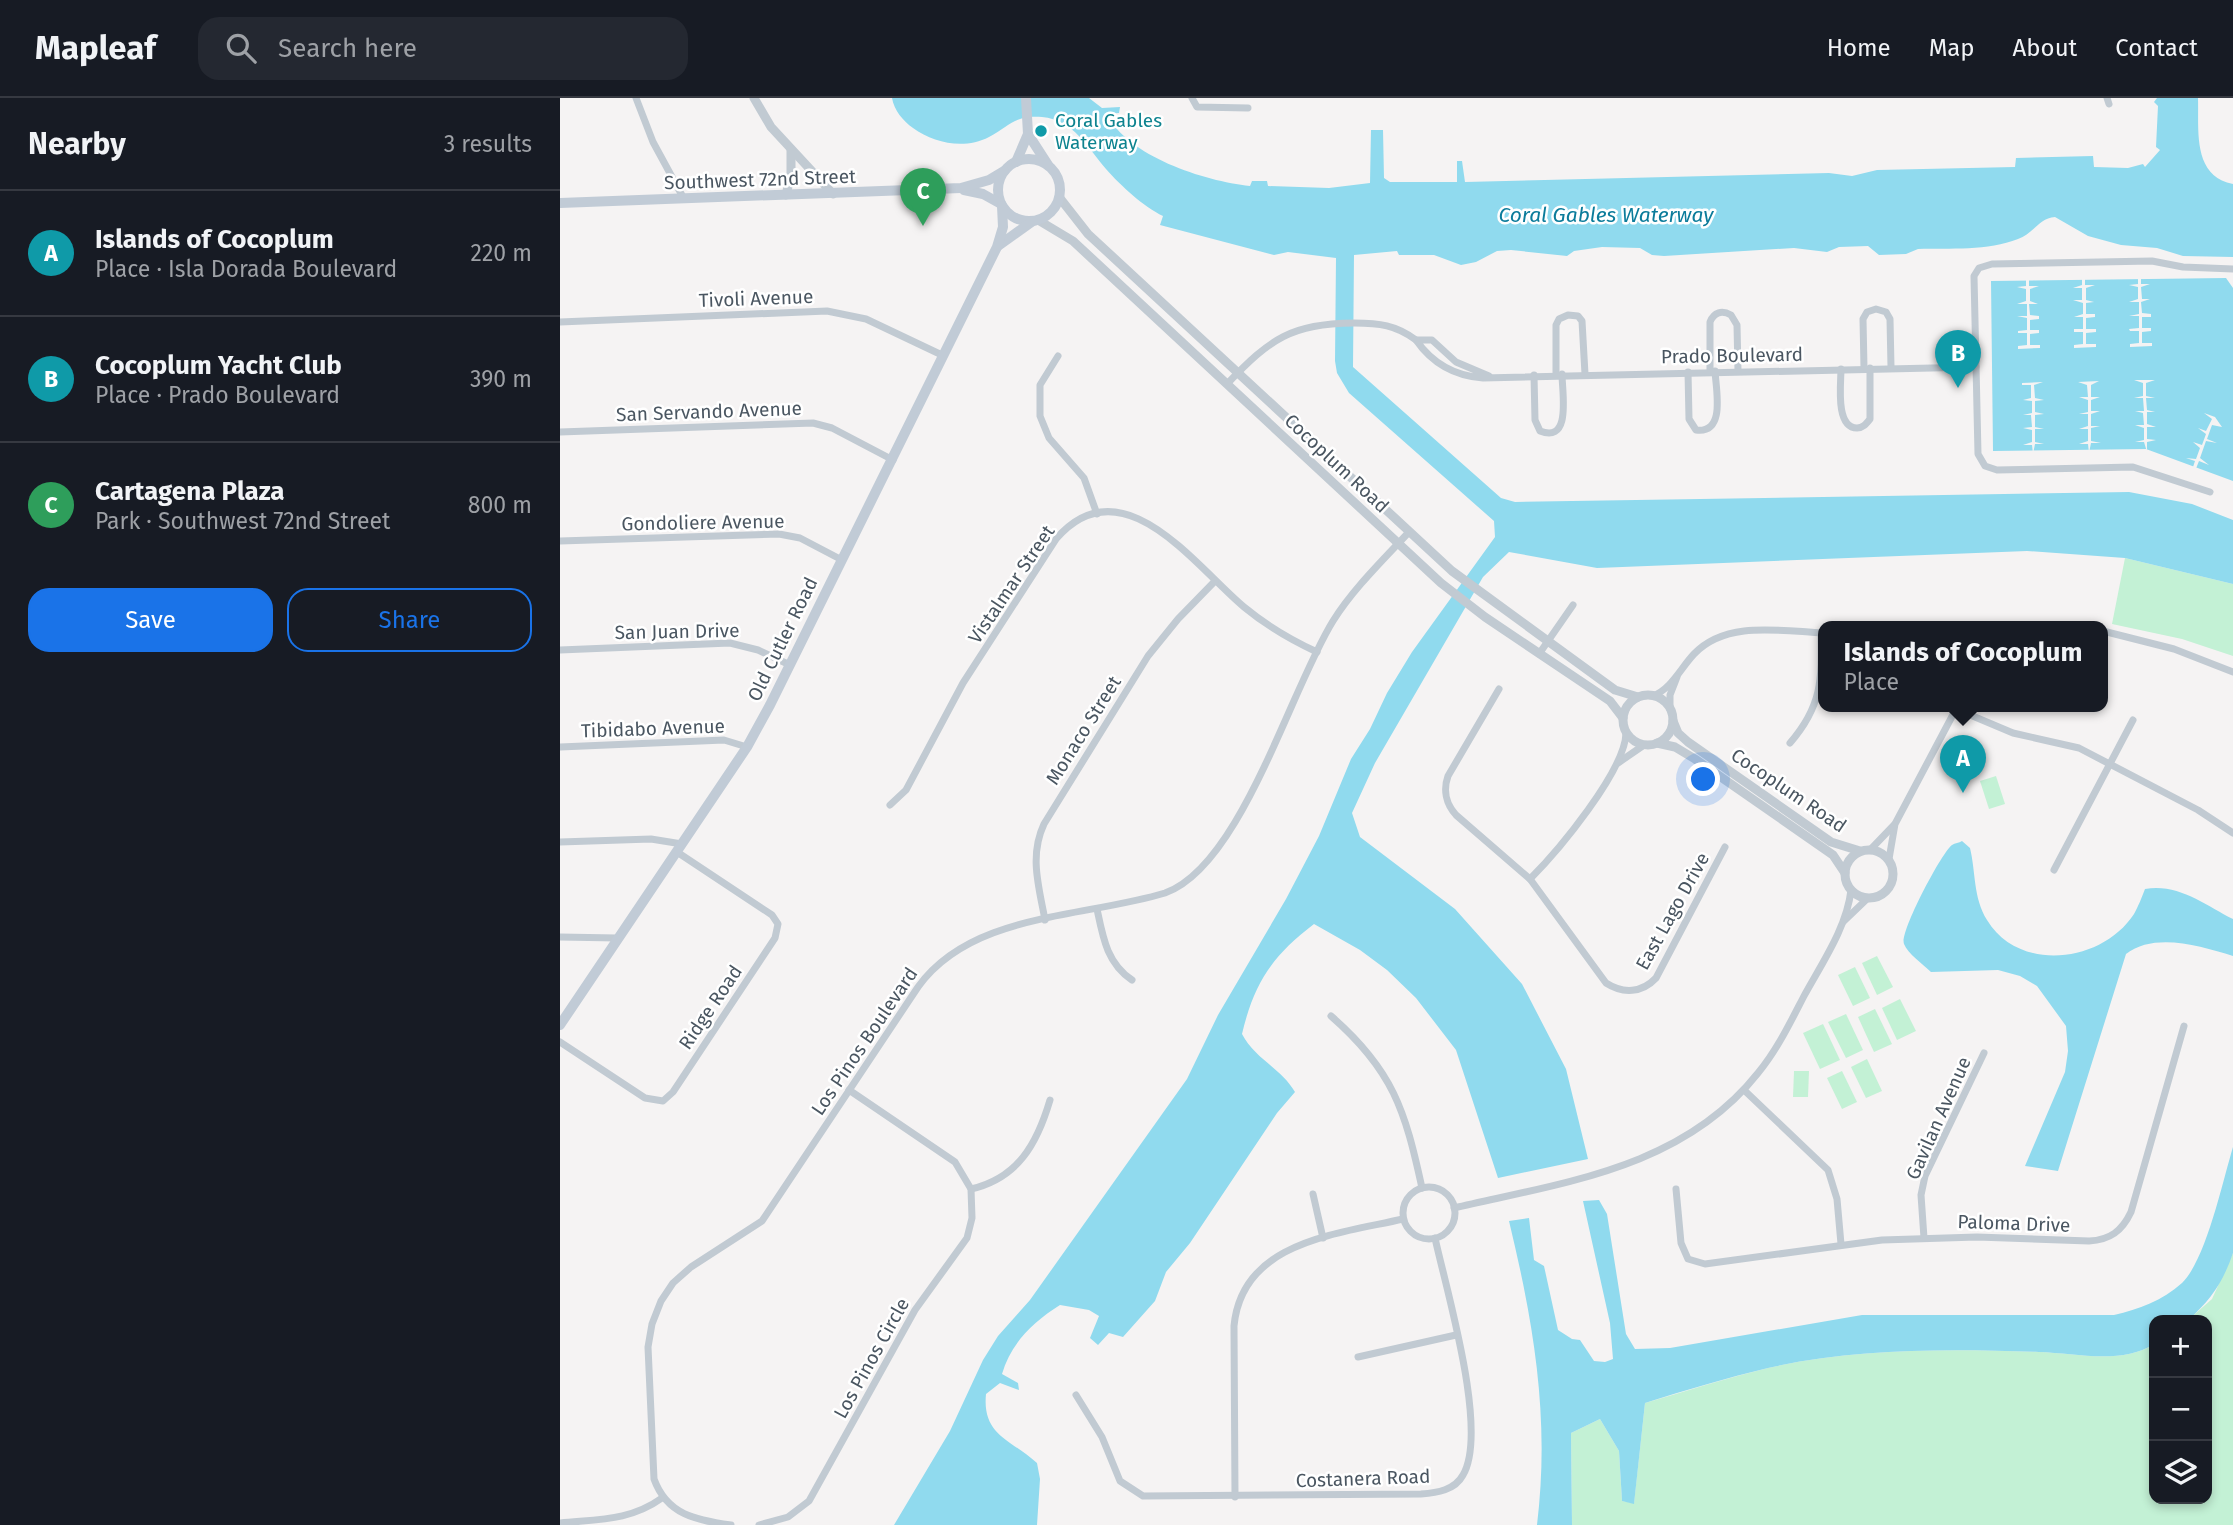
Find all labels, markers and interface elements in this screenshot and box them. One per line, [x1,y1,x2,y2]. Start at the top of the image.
search box [198,17,688,80]
text: Mapleaf [35,28,156,68]
icon: search [222,29,260,67]
text: Search here [278,33,417,64]
text: Home [1827,34,1891,62]
text: Map [1929,34,1975,62]
text: About [2013,34,2077,62]
text: Contact [2115,34,2198,62]
place label: Coral Gables Waterway [1055,109,1162,154]
marker: Coral Gables Waterway [1033,123,1049,139]
text: Nearby [28,126,126,162]
text: 3 results [444,130,532,158]
street label: Southwest 72nd Street [664,165,856,194]
pin: C [900,168,946,226]
water label: Coral Gables Waterway [1498,202,1714,228]
text: Islands of Cocoplum [95,224,334,255]
text: A [44,239,58,267]
text: 220 m [471,239,532,267]
text: Place · Isla Dorada Boulevard [95,255,397,283]
street label: Tivoli Avenue [698,285,814,312]
pin: B [1935,330,1981,388]
street label: Prado Boulevard [1661,343,1803,368]
text: Cocoplum Yacht Club [95,350,342,381]
text: B [44,365,58,393]
text: 390 m [470,365,532,393]
text: Place · Prado Boulevard [95,381,340,409]
street label: San Servando Avenue [616,397,802,426]
street label: Cocoplum Road [1280,409,1394,518]
text: Cartagena Plaza [95,476,285,507]
text: C [44,491,58,519]
text: 800 m [468,491,532,519]
text: Park · Southwest 72nd Street [95,507,390,535]
street label: Gondoliere Avenue [621,510,785,535]
street label: Vistalmar Street [963,521,1060,648]
street label: Old Cutler Road [743,573,822,705]
button: Save [28,588,273,652]
button: Share [287,588,532,652]
street label: San Juan Drive [614,619,740,644]
popup [1818,621,2108,712]
text: Islands of Cocoplum [1844,637,2082,668]
text: Place [1844,668,1899,696]
street label: Monaco Street [1041,672,1126,789]
street label: Tibidabo Avenue [581,714,725,743]
pin: A [1940,735,1986,793]
street label: Cocoplum Road [1727,743,1851,837]
your location [1686,762,1720,796]
street label: East Lago Drive [1631,849,1714,974]
street label: Ridge Road [674,961,747,1054]
street label: Los Pinos Boulevard [806,963,922,1120]
street label: Gavilan Avenue [1901,1053,1976,1183]
street label: Paloma Drive [1957,1210,2071,1237]
street label: Los Pinos Circle [829,1294,914,1423]
map controls [2149,1315,2212,1504]
button: + [2149,1315,2212,1378]
button: − [2149,1378,2212,1441]
button: layers [2149,1441,2212,1504]
street label: Costanera Road [1295,1465,1431,1492]

